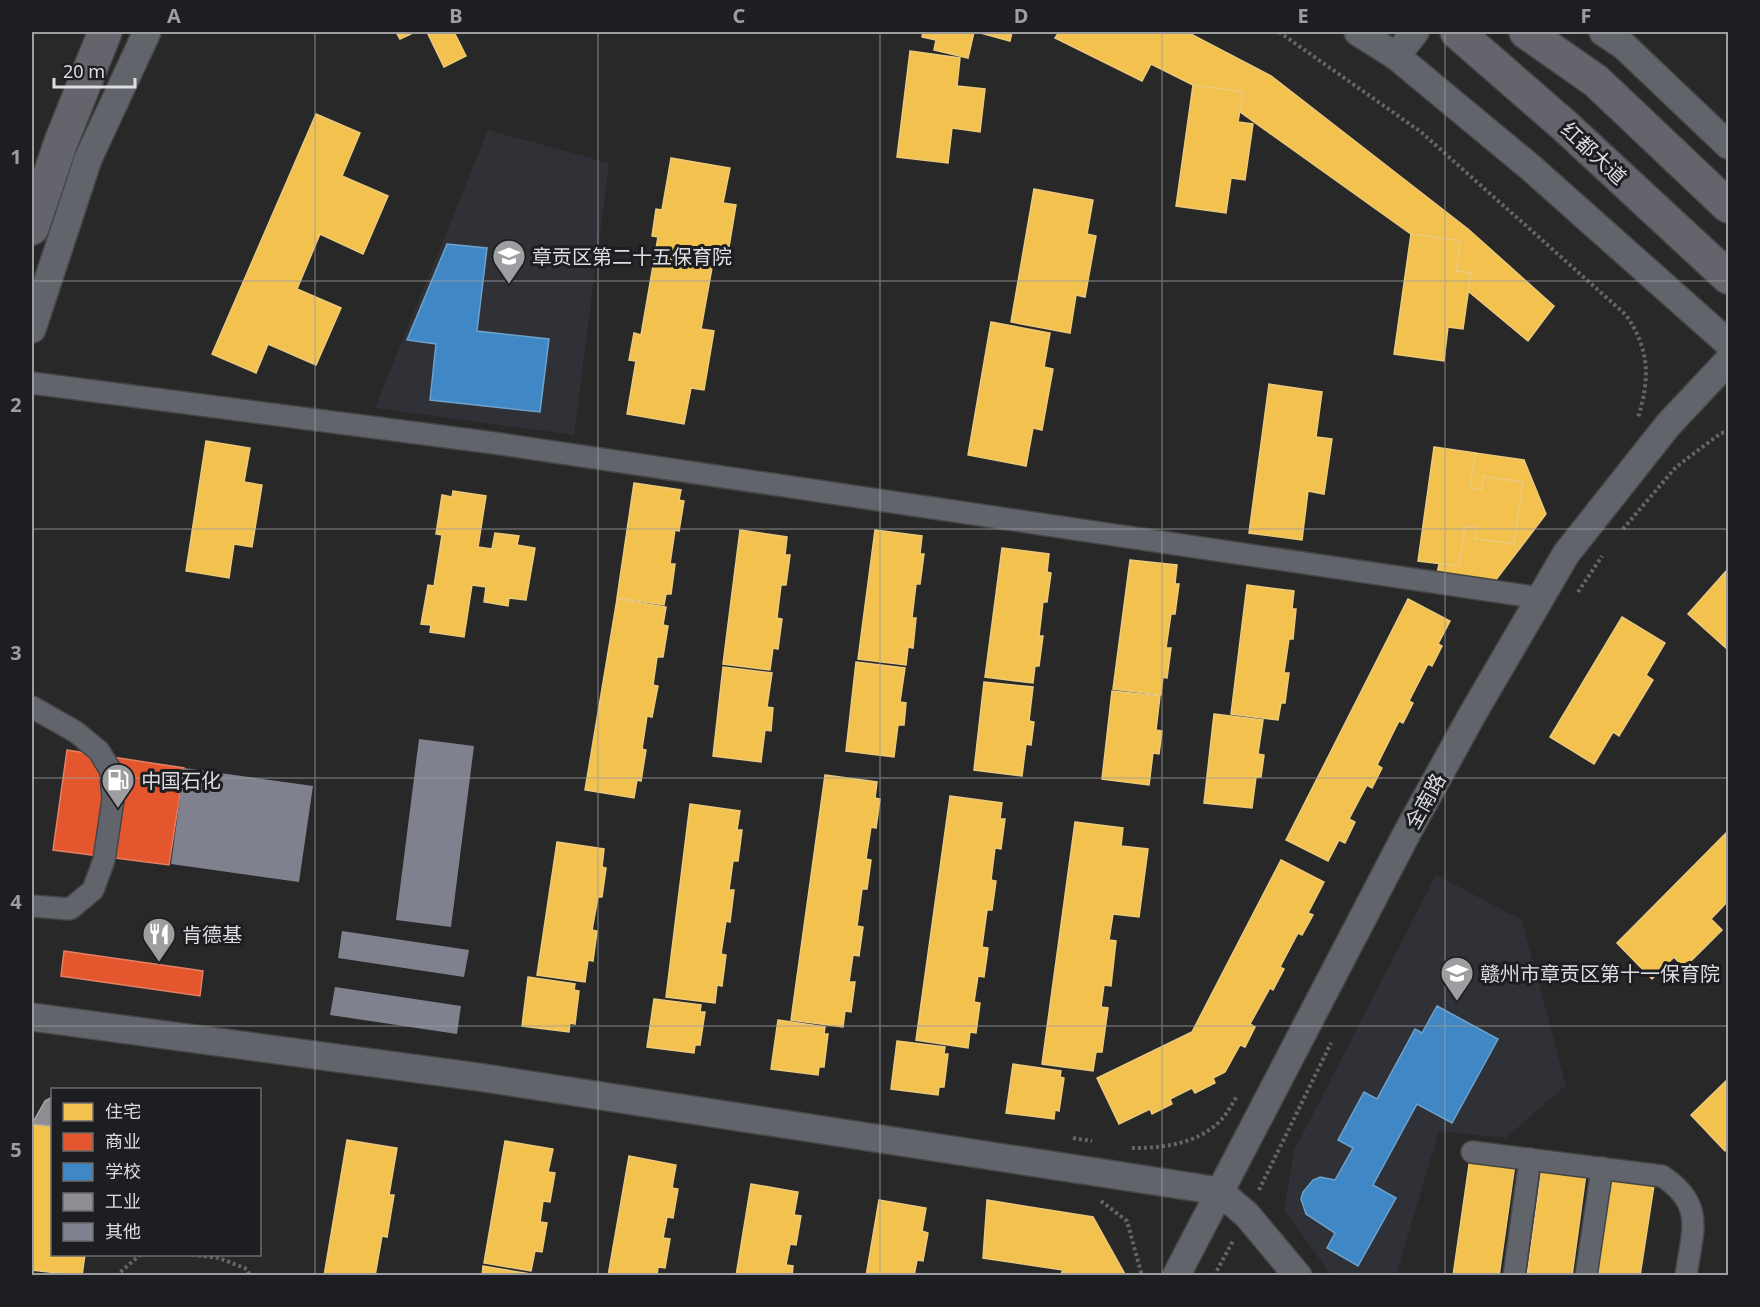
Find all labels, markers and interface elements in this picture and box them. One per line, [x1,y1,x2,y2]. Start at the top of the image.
text: A [167,2,181,29]
text: B [449,2,463,29]
text: C [733,2,746,29]
text: D [1014,2,1028,29]
text: E [1297,2,1309,29]
text: F [1581,2,1591,29]
scale bar [54,51,135,89]
text: 20 m [63,59,105,83]
street label: 红都大道 [1556,116,1632,190]
text: 1 [10,143,22,170]
school or university icon: 章贡区第二十五保育院 [491,238,527,285]
place label: 章贡区第二十五保育院 [532,243,732,270]
text: 2 [10,391,22,418]
text: 3 [10,639,22,666]
fuel station icon: 中国石化 [100,762,136,809]
place label: 中国石化 [141,767,221,794]
street label: 全南路 [1399,768,1451,834]
text: 4 [10,888,22,915]
restaurant icon: 肯德基 [141,916,177,963]
place label: 肯德基 [182,921,242,948]
school or university icon: 赣州市章贡区第十一保育院 [1439,955,1475,1002]
place label: 赣州市章贡区第十一保育院 [1480,960,1720,987]
legend [51,1088,261,1256]
text: 住宅 [105,1099,141,1123]
text: 商业 [105,1129,141,1153]
text: 5 [10,1136,22,1163]
text: 学校 [105,1159,141,1183]
text: 工业 [105,1189,141,1213]
text: 其他 [105,1219,141,1243]

